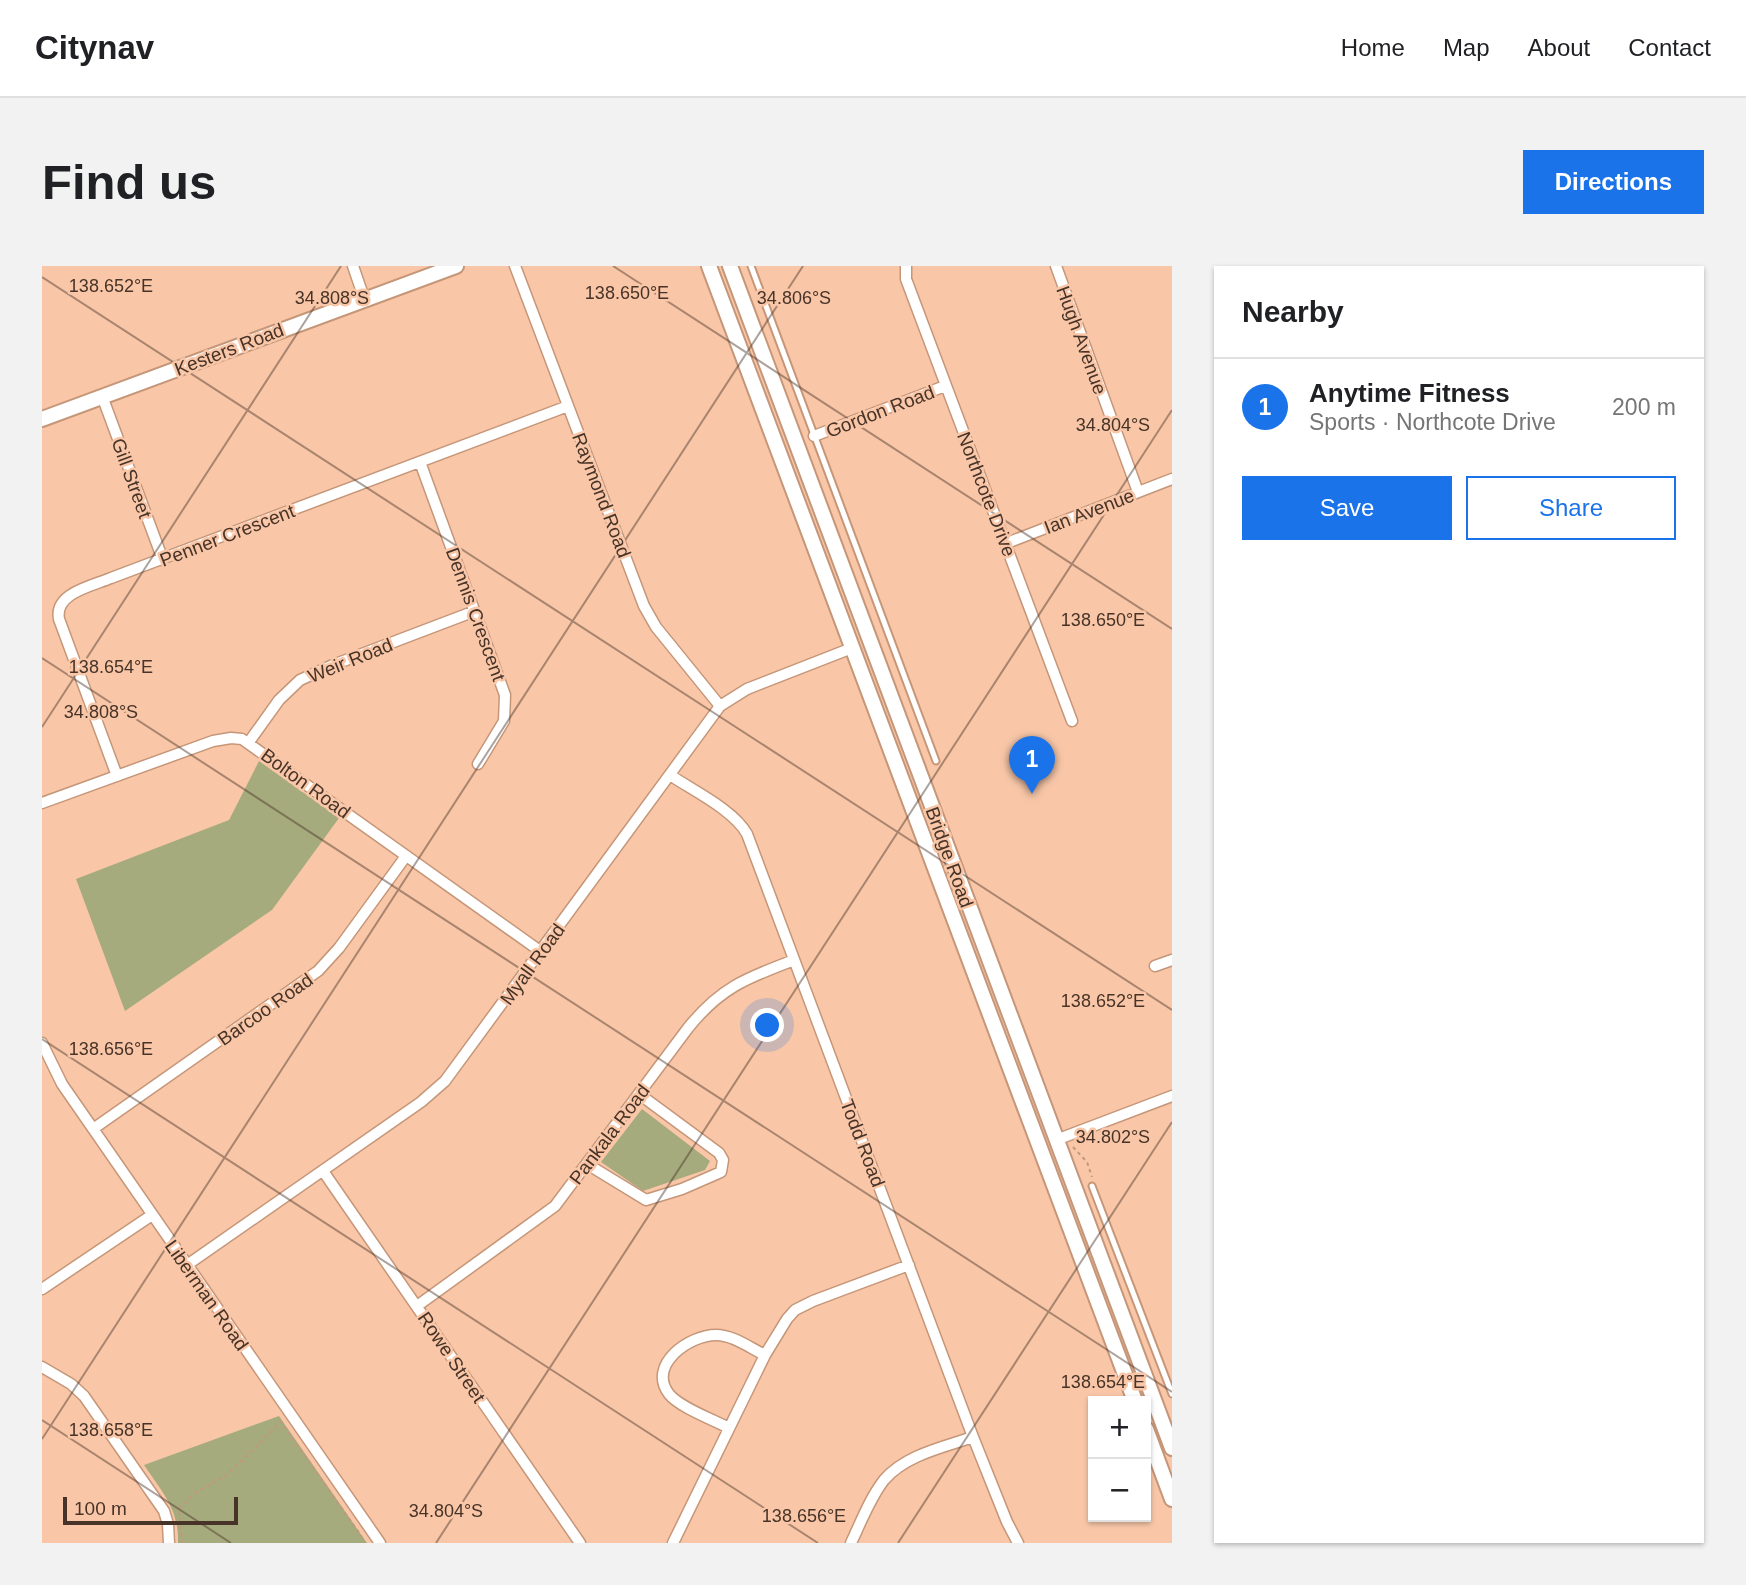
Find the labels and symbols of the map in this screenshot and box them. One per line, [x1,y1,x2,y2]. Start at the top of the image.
text: 138.652°E [69,276,153,296]
text: 138.650°E [585,283,669,303]
street label: Hugh Avenue [1052,283,1111,397]
text: 34.808°S [295,288,369,308]
text: 34.806°S [757,288,831,308]
street label: Kesters Road [172,319,287,380]
street label: Gordon Road [823,381,937,442]
text: 34.804°S [1076,415,1150,435]
street label: Northcote Drive [953,429,1020,560]
street label: Raymond Road [568,430,635,561]
street label: Gill Street [107,435,156,522]
street label: Ian Avenue [1041,485,1137,538]
street label: Penner Crescent [157,500,298,571]
street label: Dennis Crescent [442,545,510,684]
text: 138.650°E [1061,610,1145,630]
street label: Weir Road [305,634,396,687]
text: 138.654°E [69,657,153,677]
text: 34.808°S [64,702,138,722]
pin: 1 [1009,736,1055,794]
street label: Bolton Road [257,744,354,823]
street label: Bridge Road [922,804,977,910]
street label: Myall Road [496,920,569,1009]
street label: Barcoo Road [214,969,317,1050]
text: 138.652°E [1061,991,1145,1011]
your location [750,1008,784,1042]
text: 138.656°E [69,1039,153,1059]
street label: Pankala Road [565,1080,654,1188]
street label: Todd Road [836,1097,889,1190]
text: 34.802°S [1076,1127,1150,1147]
street label: Liberman Road [161,1236,252,1355]
street label: Rowe Street [414,1308,490,1407]
text: 138.654°E [1061,1372,1145,1392]
text: 138.658°E [69,1420,153,1440]
scale bar [63,1494,238,1526]
text: 34.804°S [409,1501,483,1521]
text: 138.656°E [762,1506,846,1526]

